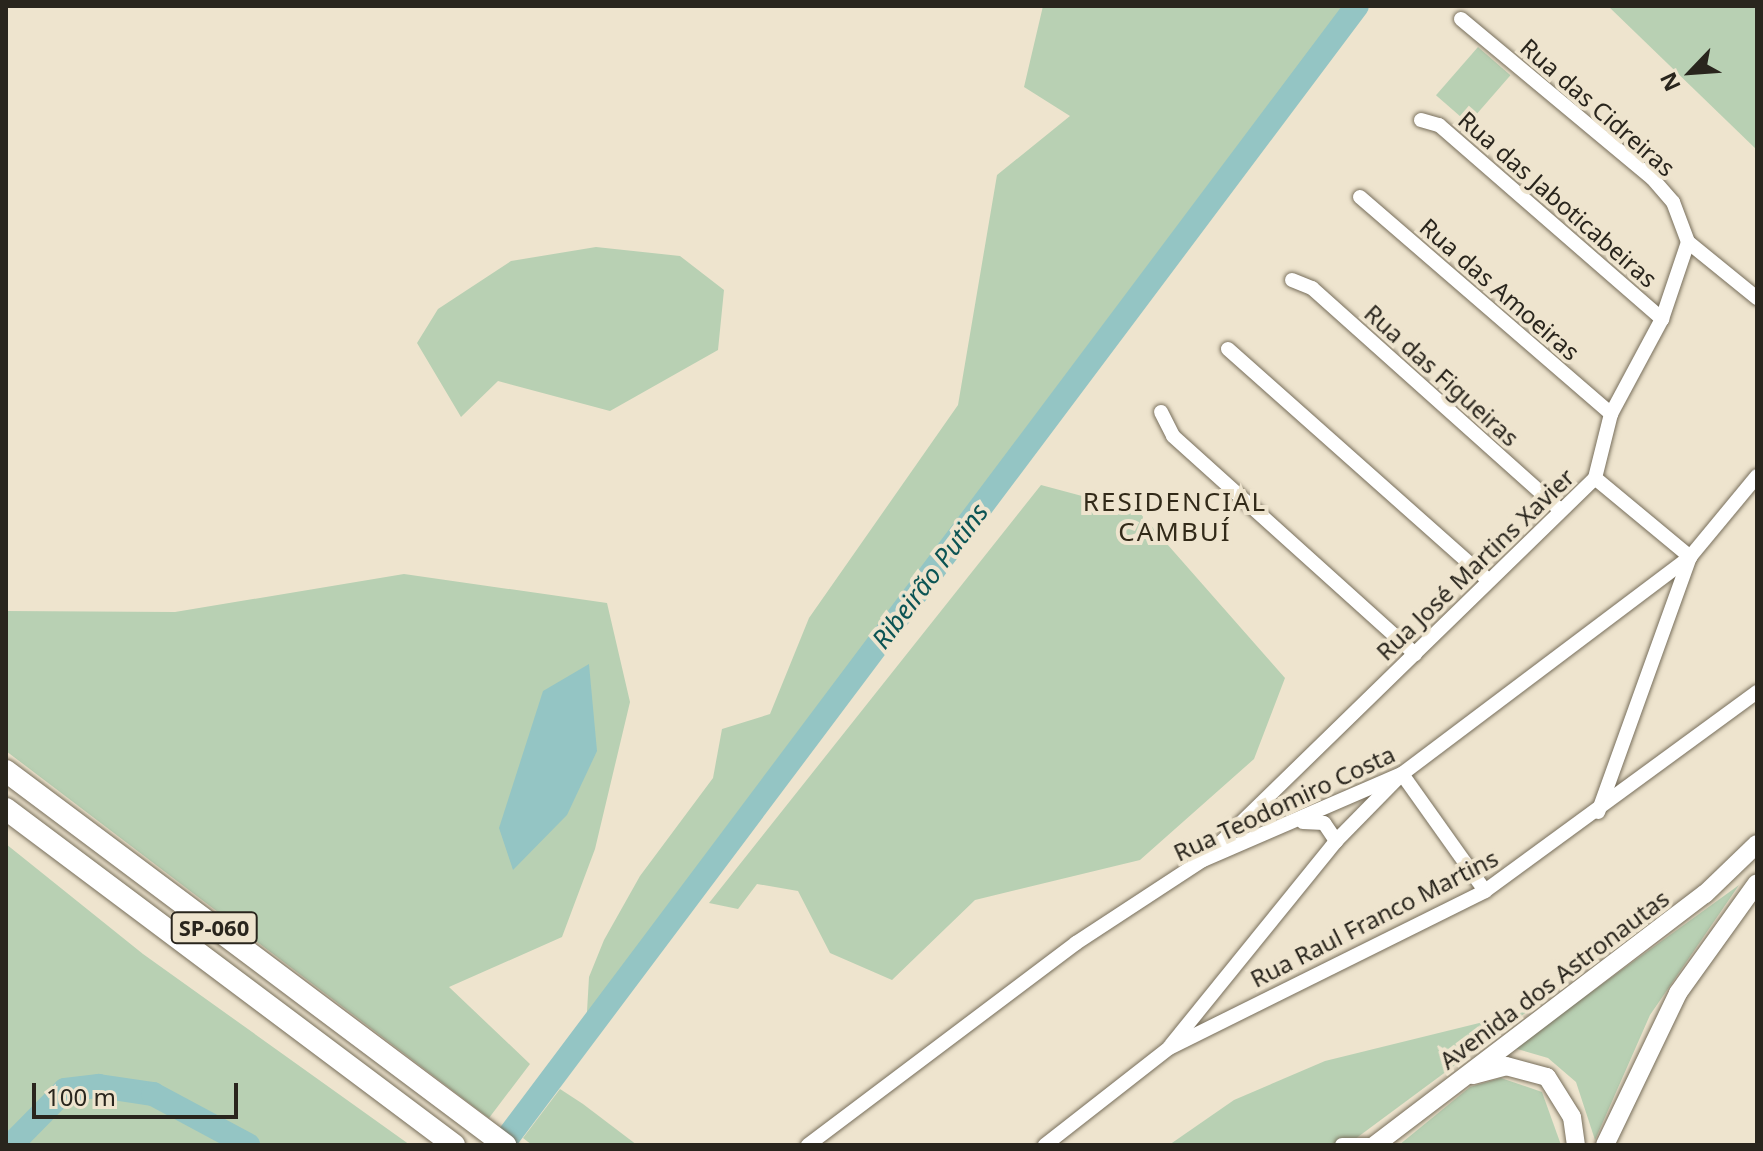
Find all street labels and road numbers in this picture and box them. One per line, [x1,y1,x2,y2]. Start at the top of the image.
street label: Rua das Cidreiras [1515,32,1681,182]
street label: Rua das Jaboticabeiras [1453,105,1663,293]
street label: Rua das Amoeiras [1414,212,1586,366]
street label: Rua das Figueiras [1359,298,1525,452]
street label: Rua José Martins Xavier [1370,462,1580,666]
street label: Rua Teodomiro Costa [1169,739,1399,867]
street label: Rua Raul Franco Martins [1245,843,1503,993]
street label: Avenida dos Astronautas [1434,883,1674,1075]
road number: SP-060 [170,910,258,946]

